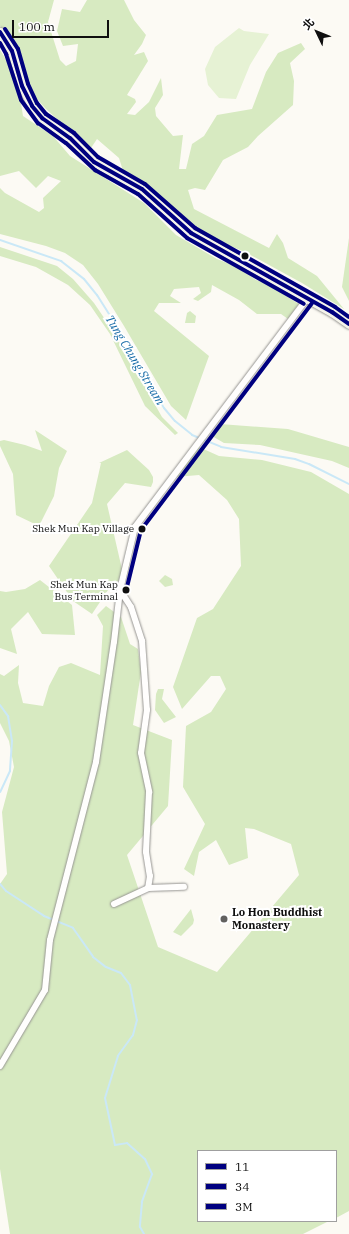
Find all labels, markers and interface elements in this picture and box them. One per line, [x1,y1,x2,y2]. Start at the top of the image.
scale bar [14,12,111,38]
north arrow [297,12,337,52]
text: 北 [299,15,317,33]
text: 100 m [19,19,55,34]
unlabelled marker [240,251,250,261]
water label: Tung Chung Stream [102,312,168,408]
place label: Shek Mun Kap Village [32,523,134,535]
marker: Shek Mun Kap Village [137,524,147,534]
place label: Shek Mun Kap Bus Terminal [50,578,118,602]
marker: Shek Mun Kap Bus Terminal [121,585,131,595]
place label: Lo Hon Buddhist Monastery [232,906,322,932]
marker: Lo Hon Buddhist Monastery [219,914,229,924]
legend [197,1150,337,1222]
text: 11 [235,1159,249,1174]
text: 34 [235,1179,249,1194]
text: 3M [235,1199,253,1214]

